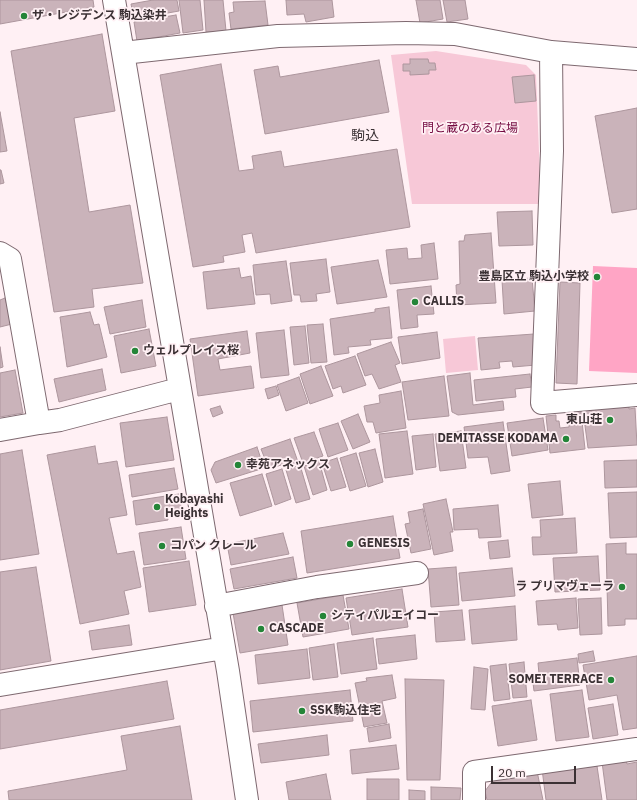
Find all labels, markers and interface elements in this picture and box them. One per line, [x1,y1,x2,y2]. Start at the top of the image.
place label: ザ・レジデンス 駒込染井 [32,9,167,23]
marker: ザ・レジデンス 駒込染井 [19,11,29,21]
park label: 門と蔵のある広場 [422,122,518,136]
district label: 駒込 [351,128,379,144]
place label: 豊島区立 駒込小学校 [478,270,589,284]
marker: 豊島区立 駒込小学校 [592,272,602,282]
place label: CALLIS [423,295,464,309]
marker: CALLIS [410,297,420,307]
place label: ウェルプレイス桜 [143,344,239,358]
marker: ウェルプレイス桜 [130,346,140,356]
place label: 東山荘 [566,413,602,427]
marker: 東山荘 [605,415,615,425]
place label: DEMITASSE KODAMA [437,432,558,446]
marker: DEMITASSE KODAMA [561,434,571,444]
place label: 幸苑アネックス [246,458,330,472]
marker: 幸苑アネックス [233,460,243,470]
place label: Kobayashi Heights [165,493,224,521]
marker: Kobayashi Heights [152,502,162,512]
place label: GENESIS [358,537,410,551]
place label: コパン クレール [170,539,257,553]
marker: GENESIS [345,539,355,549]
marker: コパン クレール [157,541,167,551]
place label: ラ プリマヴェーラ [515,580,614,594]
marker: ラ プリマヴェーラ [617,582,627,592]
place label: シティパルエイコー [331,609,439,623]
marker: シティパルエイコー [318,611,328,621]
place label: CASCADE [269,622,324,636]
marker: CASCADE [256,624,266,634]
place label: SOMEI TERRACE [508,673,603,687]
marker: SOMEI TERRACE [606,675,616,685]
place label: SSK駒込住宅 [310,704,381,718]
marker: SSK駒込住宅 [297,706,307,716]
scale bar [493,758,578,784]
text: 20 m [498,765,526,780]

